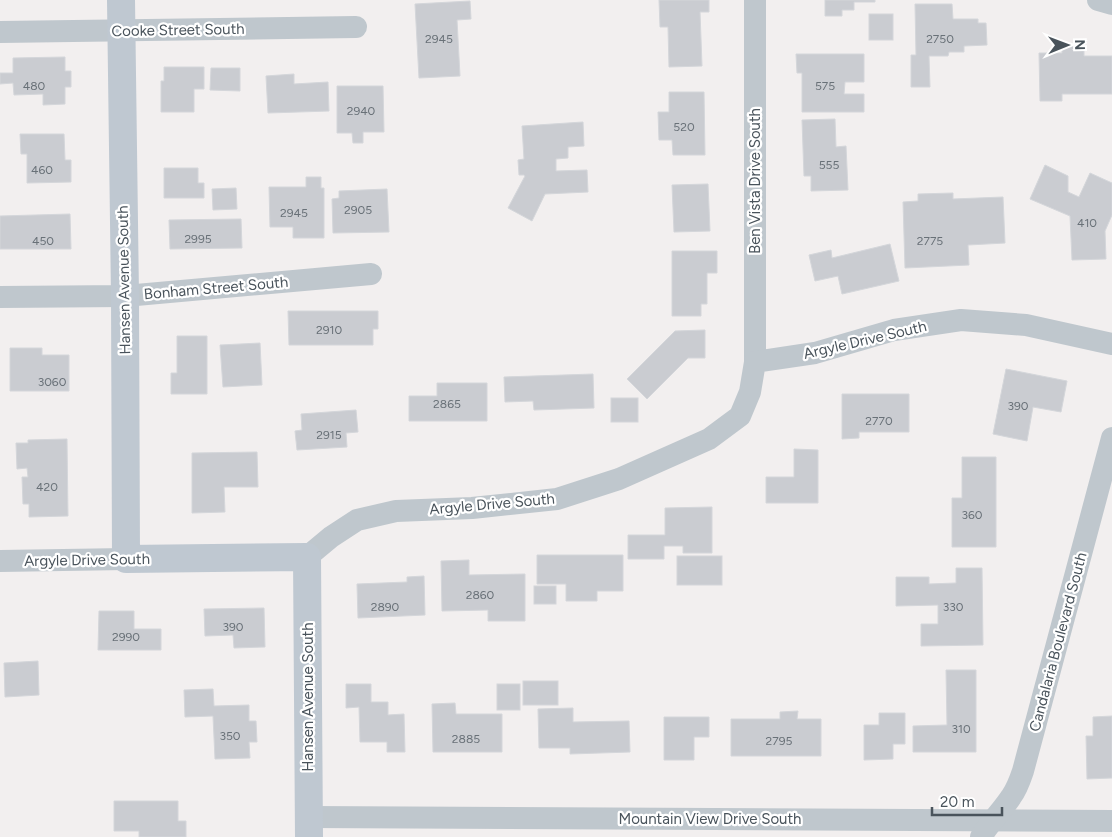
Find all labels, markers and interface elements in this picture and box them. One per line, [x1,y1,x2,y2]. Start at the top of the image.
street label: Cooke Street South [111,20,245,40]
north arrow [1042,20,1092,70]
house number: 2945 [425,32,453,46]
house number: 2750 [926,32,954,46]
text: N [1071,39,1088,50]
house number: 480 [23,79,46,93]
house number: 575 [815,79,835,93]
house number: 2940 [347,104,376,118]
street label: Ben Vista Drive South [746,108,764,254]
house number: 520 [673,120,695,134]
house number: 555 [819,158,839,172]
house number: 460 [31,163,53,177]
house number: 2905 [344,203,372,217]
street label: Hansen Avenue South [114,205,134,355]
house number: 2945 [280,206,308,220]
house number: 410 [1077,216,1097,230]
house number: 2995 [184,232,212,246]
house number: 450 [32,234,54,248]
house number: 2775 [917,234,943,248]
street label: Bonham Street South [143,273,289,303]
street label: Argyle Drive South [802,317,928,363]
house number: 2910 [316,323,342,337]
house number: 3060 [38,375,67,389]
house number: 2865 [433,397,461,411]
house number: 390 [1007,399,1029,413]
house number: 2770 [865,414,893,428]
house number: 2915 [316,428,342,442]
house number: 420 [36,480,58,494]
street label: Argyle Drive South [429,490,555,518]
house number: 360 [961,508,983,522]
street label: Argyle Drive South [24,550,150,570]
street label: Candalaria Boulevard South [1025,550,1091,734]
house number: 2860 [466,588,495,602]
house number: 2890 [371,600,400,614]
house number: 330 [943,600,964,614]
house number: 390 [222,620,244,634]
street label: Hansen Avenue South [299,622,317,772]
house number: 2990 [112,630,140,644]
house number: 310 [951,722,971,736]
house number: 350 [219,729,241,743]
house number: 2885 [452,732,480,746]
house number: 2795 [766,734,793,748]
scale bar [932,784,1002,816]
text: 20 m [940,793,974,811]
street label: Mountain View Drive South [618,810,802,828]

